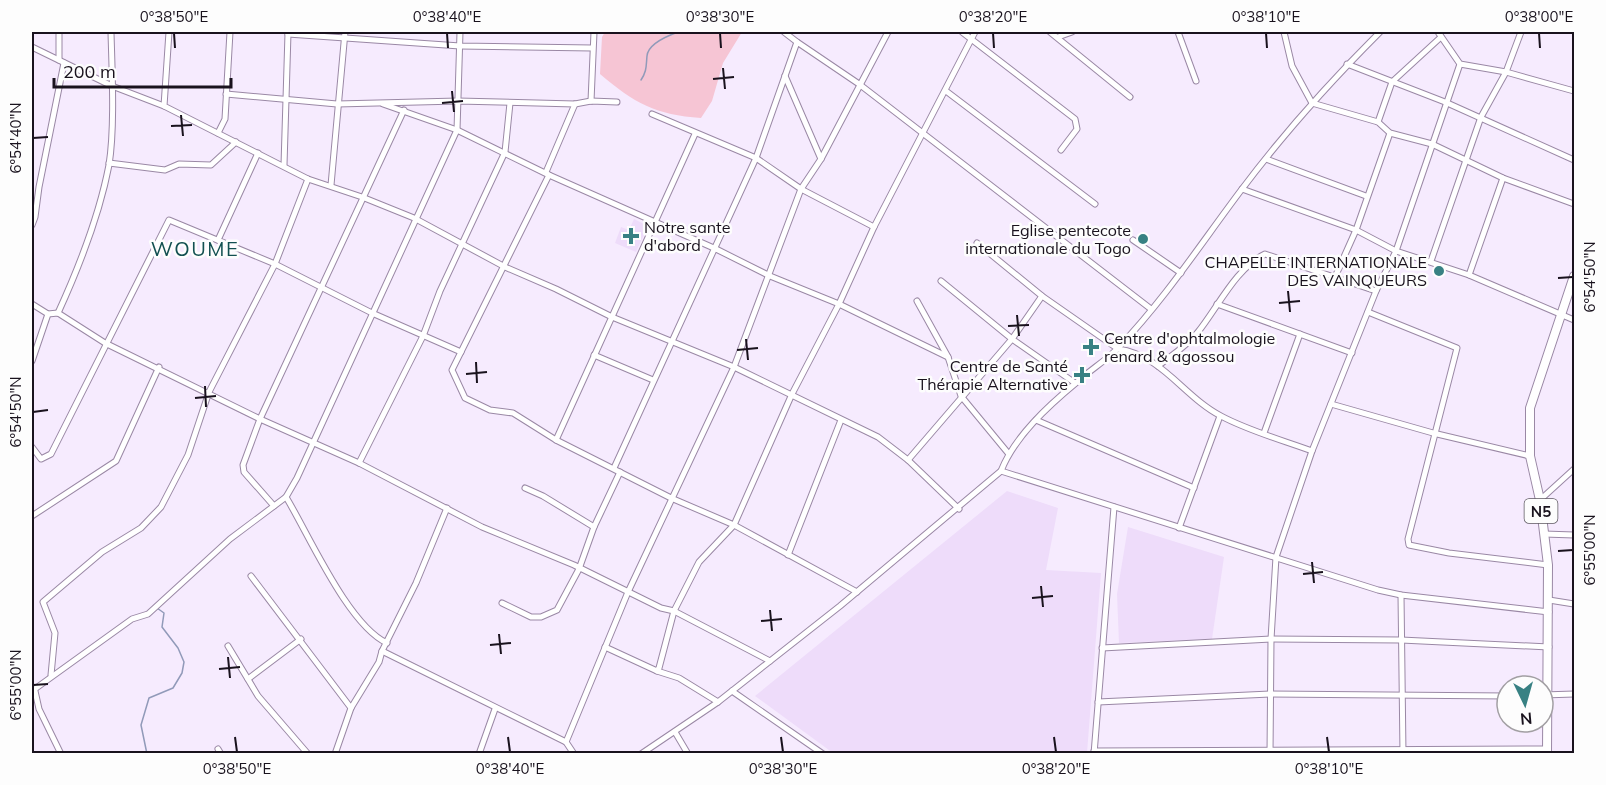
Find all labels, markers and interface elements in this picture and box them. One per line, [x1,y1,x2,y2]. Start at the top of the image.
text: 0°38'50"E [140,7,208,26]
text: 0°38'40"E [413,7,481,26]
text: 0°38'30"E [686,7,754,26]
text: 0°38'20"E [959,7,1027,26]
text: 0°38'10"E [1232,7,1300,26]
text: 0°38'00"E [1505,7,1573,26]
scale bar [54,51,231,89]
text: 200 m [63,60,116,83]
text: 6°54'40"N [6,103,25,173]
place label: Notre sante d'abord [644,217,730,255]
place label: Eglise pentecote internationale du Togo [965,220,1131,258]
marker: Notre sante d'abord [622,227,640,245]
marker: Eglise pentecote internationale du Togo [1136,232,1150,246]
district label: WOUME [151,236,239,261]
text: 6°54'50"N [1580,242,1599,312]
place label: CHAPELLE INTERNATIONALE DES VAINQUEURS [1204,252,1427,290]
marker: CHAPELLE INTERNATIONALE DES VAINQUEURS [1432,264,1446,278]
place label: Centre d'ophtalmologie renard & agossou [1104,328,1275,366]
marker: Centre d'ophtalmologie renard & agossou [1082,338,1100,356]
place label: Centre de Santé Thérapie Alternative [918,356,1068,394]
marker: Centre de Santé Thérapie Alternative [1073,366,1091,384]
text: 6°54'50"N [6,377,25,447]
road number: N5 [1524,499,1558,523]
text: 6°55'00"N [1580,515,1599,585]
text: 6°55'00"N [6,650,25,720]
north arrow [1495,674,1555,734]
text: N [1519,708,1533,729]
text: 0°38'50"E [203,759,271,778]
text: 0°38'40"E [476,759,544,778]
text: 0°38'30"E [749,759,817,778]
text: 0°38'20"E [1022,759,1090,778]
text: 0°38'10"E [1295,759,1363,778]

